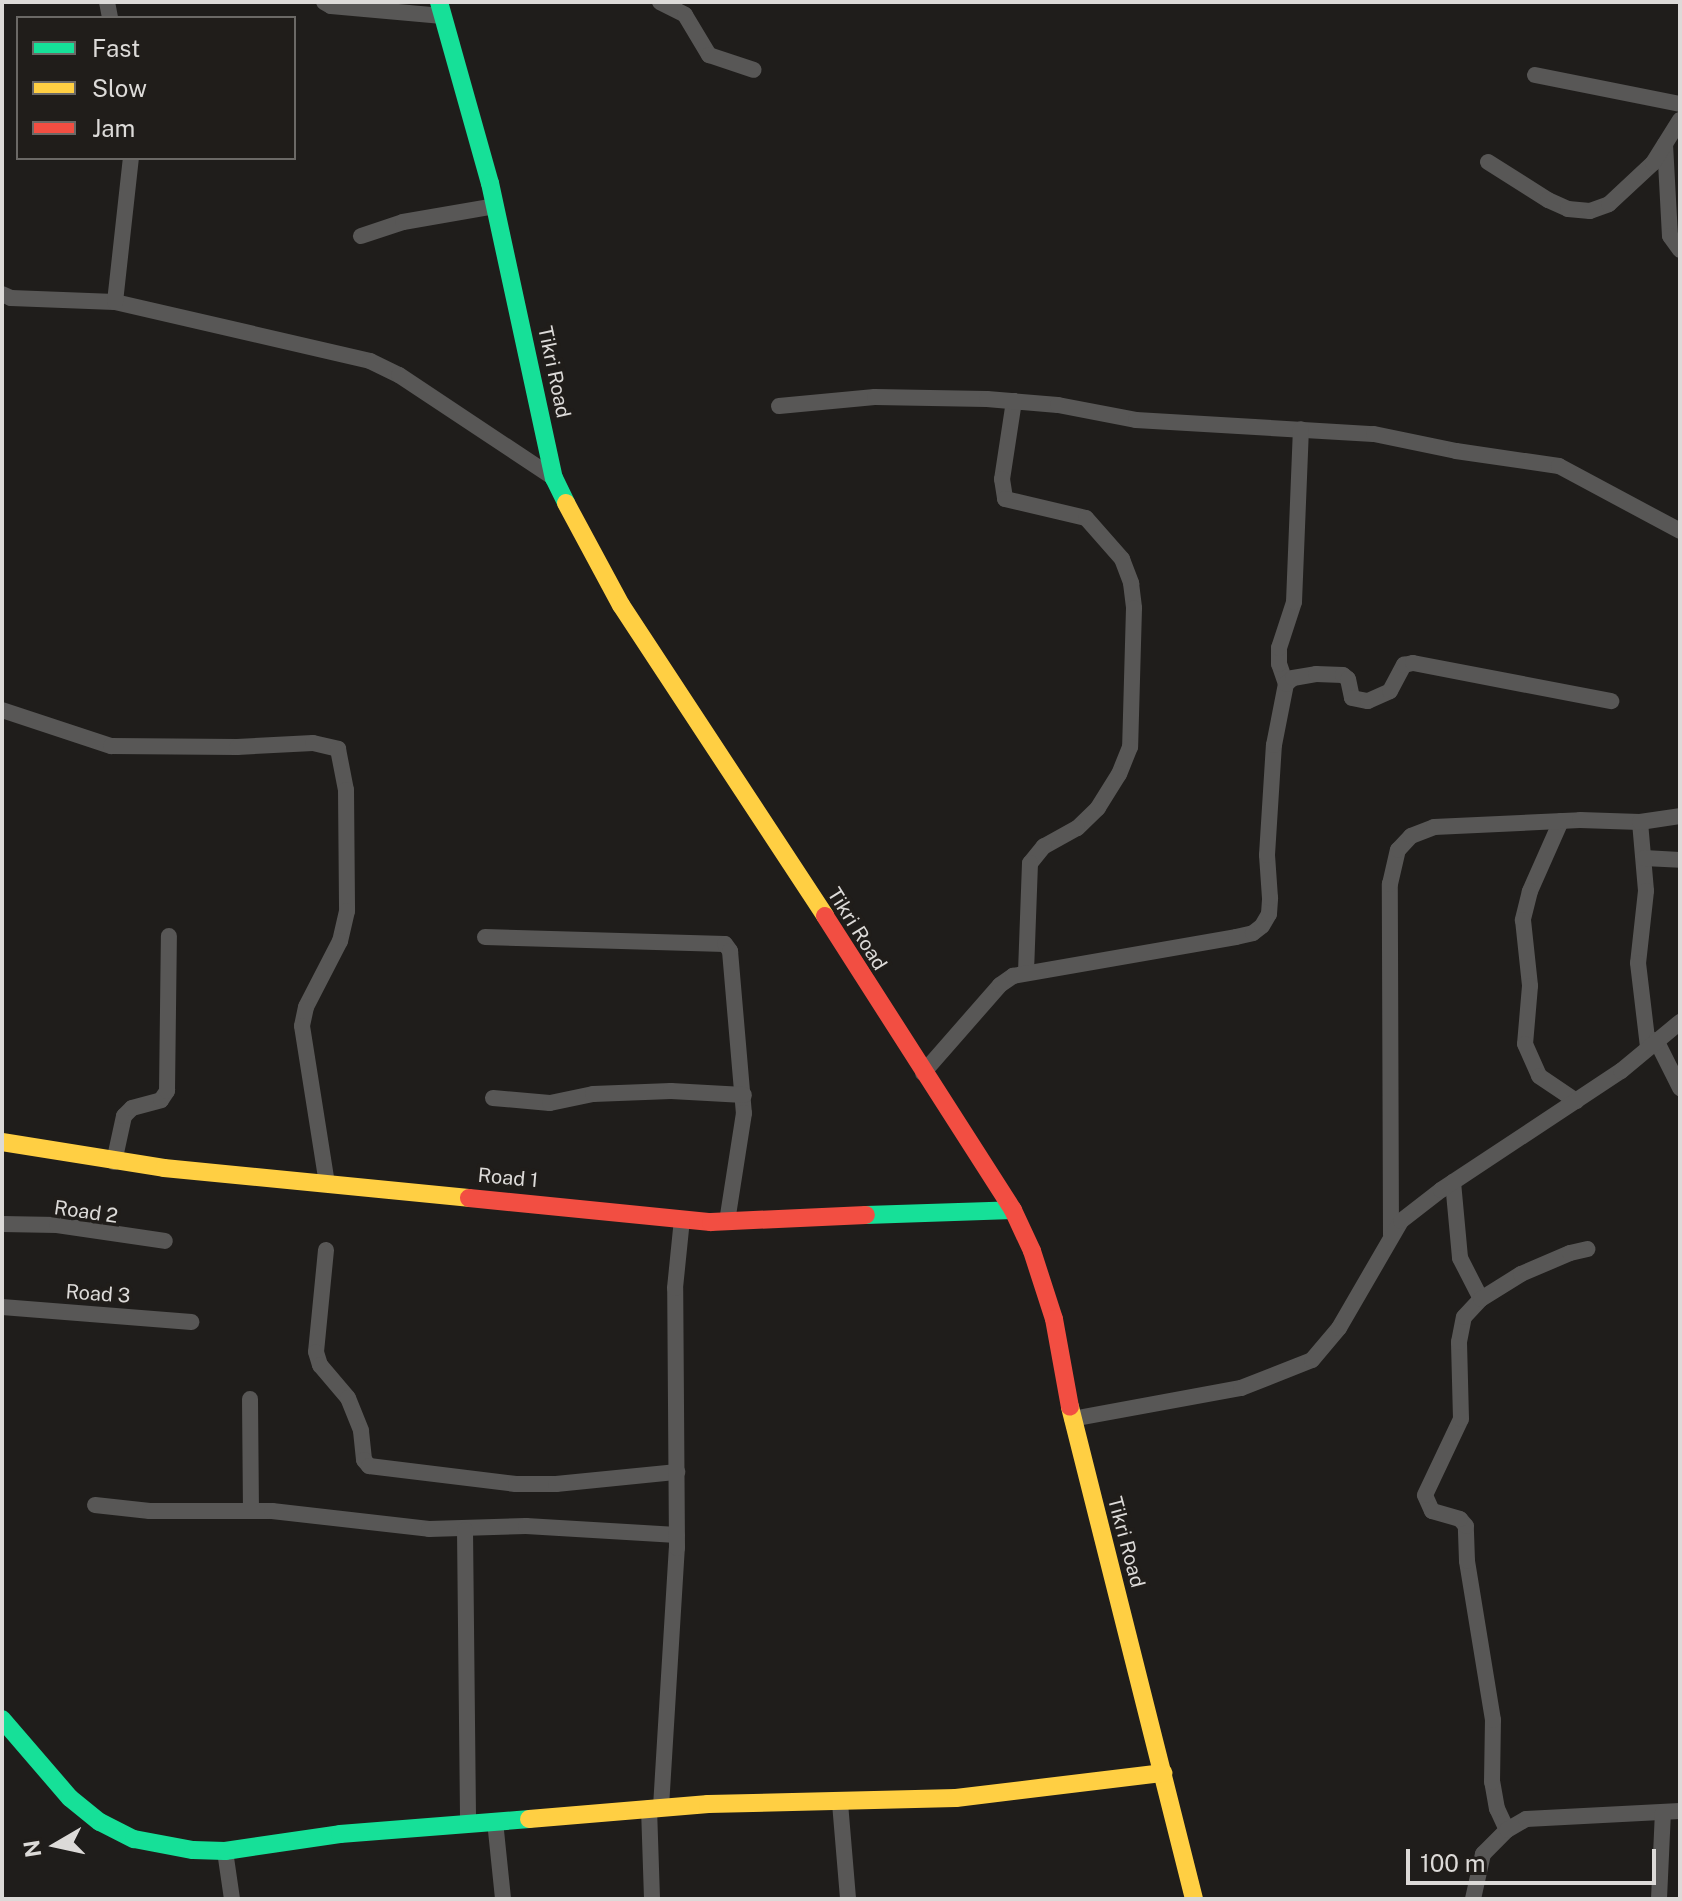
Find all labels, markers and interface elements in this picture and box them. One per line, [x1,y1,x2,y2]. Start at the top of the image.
legend [16,16,296,160]
text: Fast [92,34,140,62]
text: Slow [92,74,147,102]
text: Jam [92,114,135,142]
street label: Tikri Road [533,324,575,420]
street label: Tikri Road [822,883,892,975]
street label: Road 1 [477,1163,539,1193]
street label: Road 2 [53,1196,119,1228]
street label: Road 3 [65,1280,131,1308]
street label: Tikri Road [1102,1494,1150,1590]
north arrow [16,1805,96,1885]
scale bar [1410,1833,1660,1883]
text: N [18,1838,46,1859]
text: 100 m [1420,1849,1486,1877]

